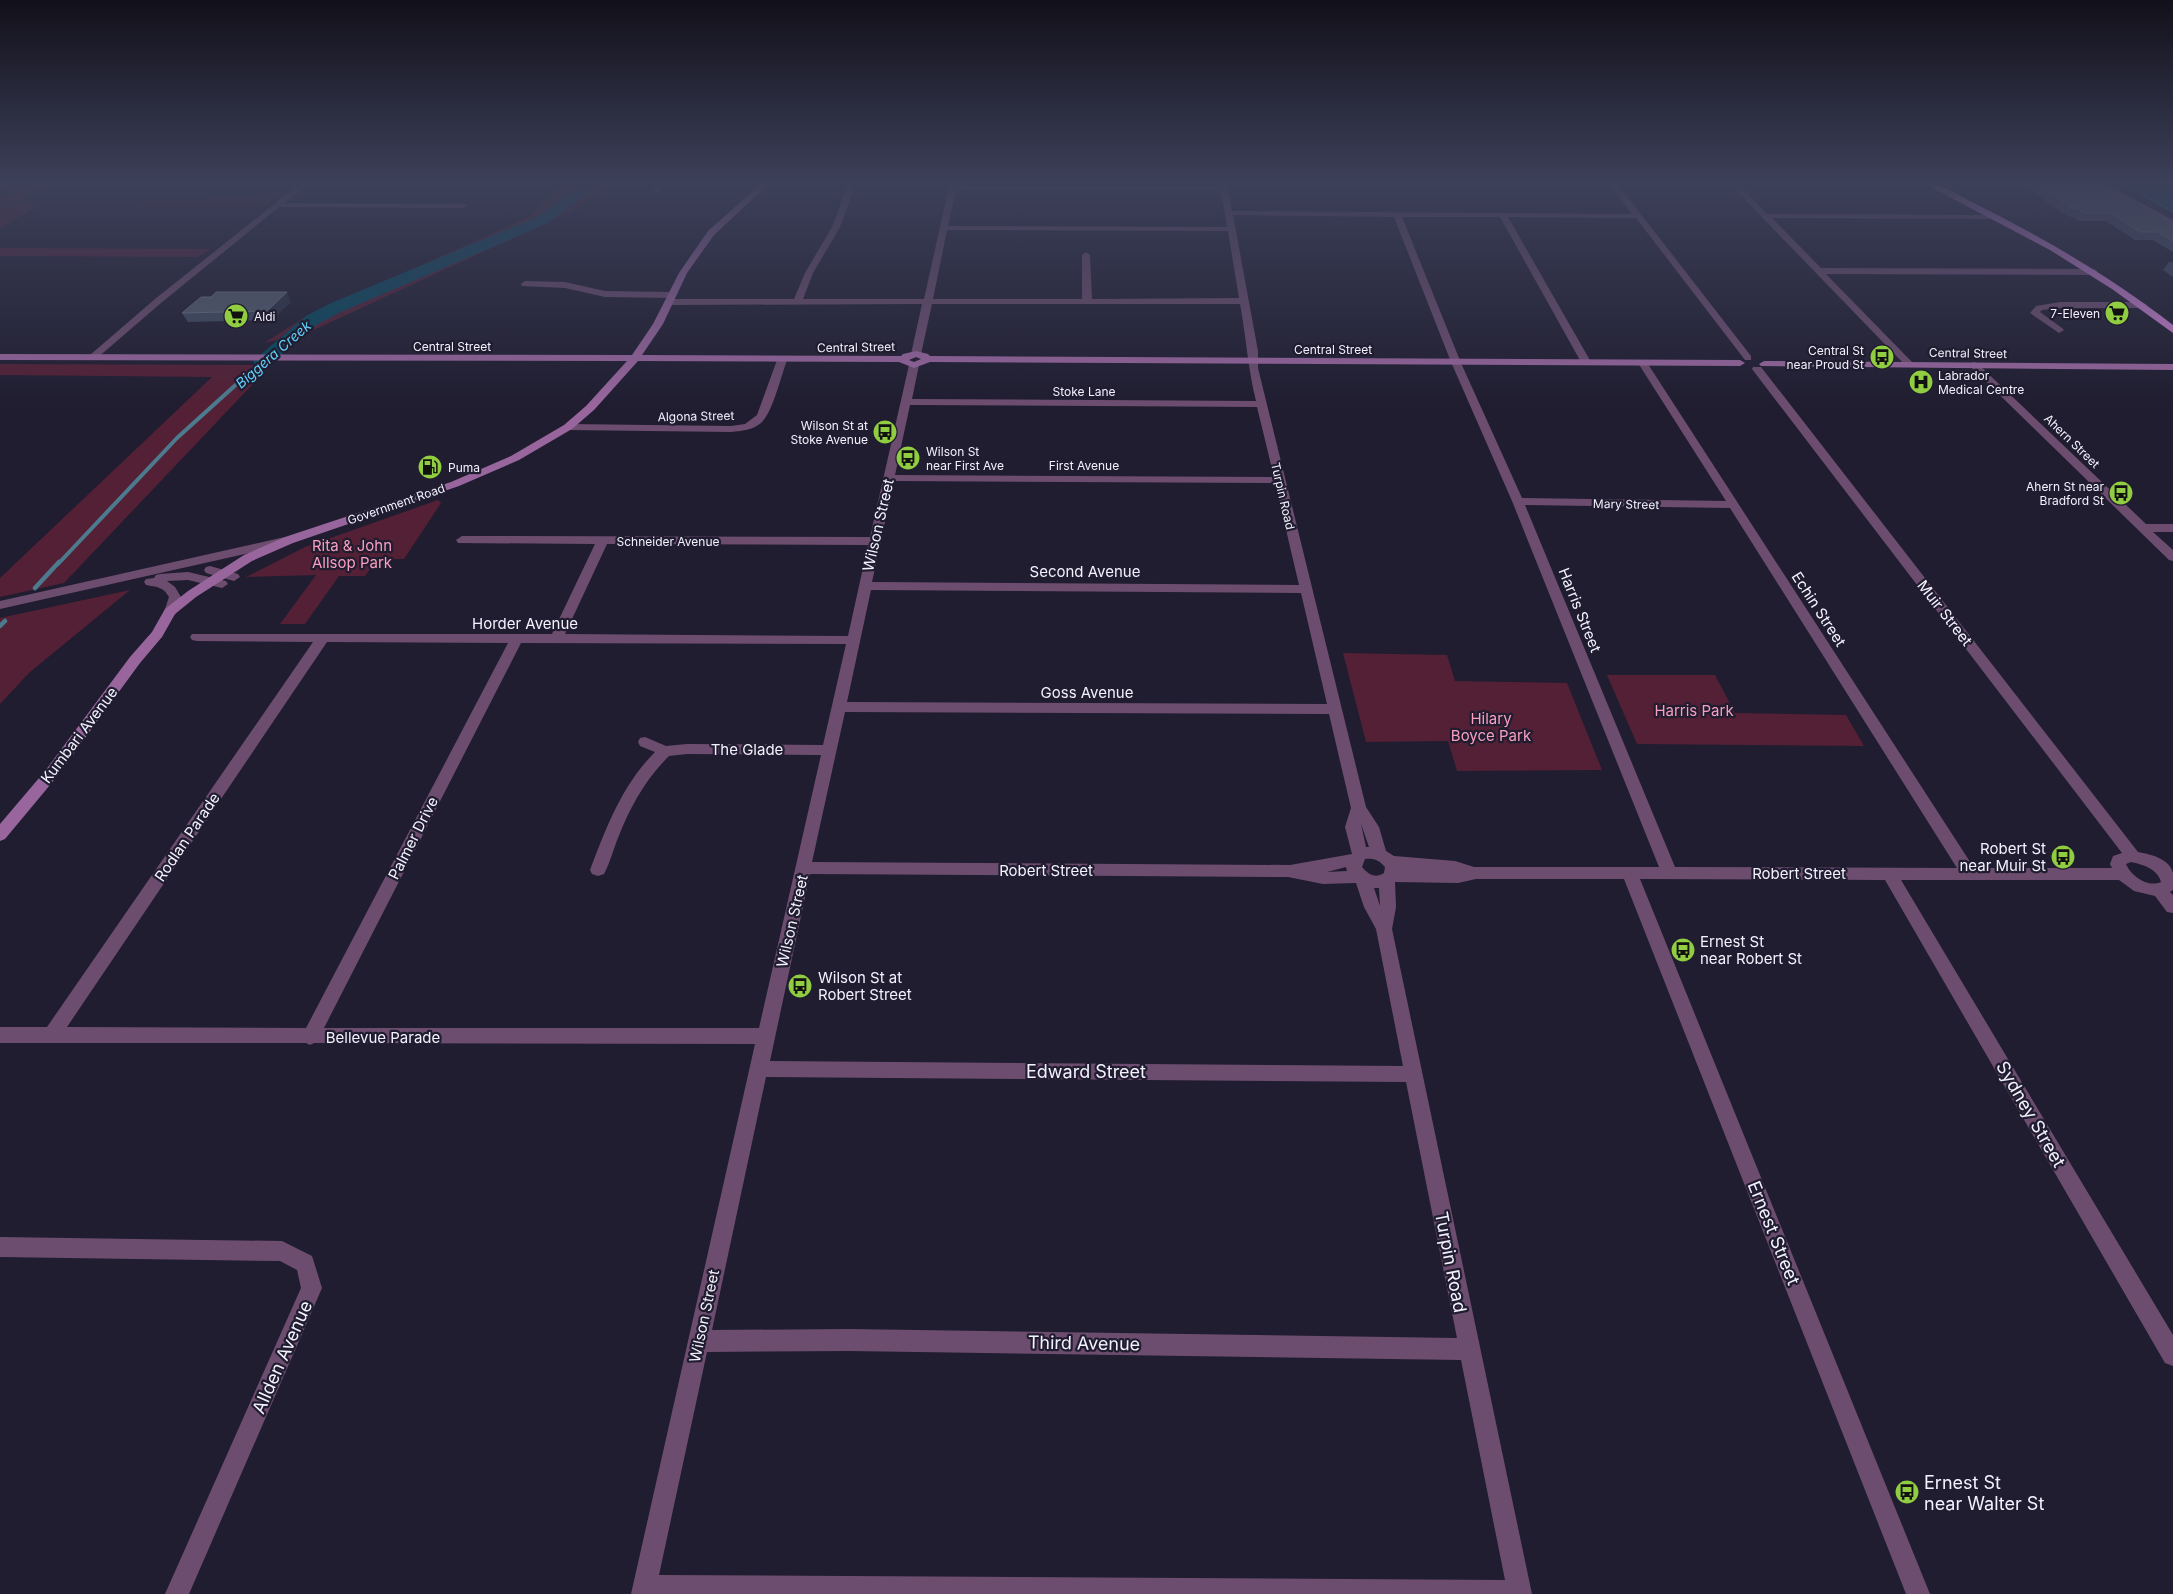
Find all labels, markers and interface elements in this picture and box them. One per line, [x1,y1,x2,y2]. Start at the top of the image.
supermarket icon: 7-Eleven [2104,300,2130,326]
supermarket icon: Aldi [223,303,249,329]
place label: 7-Eleven [2050,306,2100,321]
place label: Aldi [254,309,276,324]
water label: Biggera Creek [232,316,314,391]
street label: Central Street [413,339,491,354]
street label: Central Street [817,339,895,355]
street label: Central Street [1294,342,1372,357]
place label: Central St near Proud St [1787,343,1864,372]
bus stop icon: Central St near Proud St [1869,344,1895,370]
street label: Central Street [1929,345,2007,361]
place label: Labrador Medical Centre [1938,368,2024,397]
hospital icon: Labrador Medical Centre [1908,369,1934,395]
street label: Stoke Lane [1053,384,1116,399]
street label: Algona Street [657,408,735,424]
street label: Ahern Street [2041,411,2103,471]
place label: Wilson St at Stoke Avenue [790,418,868,447]
bus stop icon: Wilson St at Stoke Avenue [872,419,898,445]
place label: Wilson St near First Ave [926,444,1004,473]
bus stop icon: Wilson St near First Ave [895,445,921,471]
fuel station icon: Puma [417,454,443,480]
street label: First Avenue [1049,458,1119,473]
place label: Puma [448,460,480,475]
street label: Turpin Road [1268,461,1298,531]
street label: Wilson Street [858,477,898,573]
place label: Ahern St near Bradford St [2026,479,2104,508]
street label: Government Road [345,480,447,528]
bus stop icon: Ahern St near Bradford St [2108,480,2134,506]
street label: Mary Street [1593,496,1659,512]
street label: Schneider Avenue [616,534,720,549]
park label: Rita & John Allsop Park [312,536,393,572]
street label: Second Avenue [1030,562,1140,581]
street label: Harris Street [1554,565,1606,655]
street label: Echin Street [1788,568,1850,650]
street label: Muir Street [1913,576,1977,650]
street label: Horder Avenue [472,614,578,633]
street label: Kumbari Avenue [37,683,121,787]
street label: Goss Avenue [1041,683,1133,702]
park label: Harris Park [1654,701,1734,720]
park label: Hilary Boyce Park [1451,709,1532,745]
street label: The Glade [711,740,783,759]
street label: Rodlan Parade [150,789,224,885]
street label: Palmer Drive [384,793,442,883]
place label: Robert St near Muir St [1960,839,2046,875]
bus stop icon: Robert St near Muir St [2050,844,2076,870]
street label: Robert Street [999,861,1093,880]
street label: Robert Street [1752,864,1846,883]
street label: Wilson Street [772,873,812,969]
place label: Ernest St near Robert St [1700,932,1802,968]
bus stop icon: Ernest St near Robert St [1670,937,1696,963]
place label: Wilson St at Robert Street [818,968,912,1004]
bus stop icon: Wilson St at Robert Street [787,973,813,999]
street label: Bellevue Parade [326,1028,440,1047]
street label: Sydney Street [1992,1057,2070,1171]
street label: Edward Street [1026,1061,1146,1082]
street label: Ernest Street [1744,1178,1804,1288]
street label: Turpin Road [1431,1210,1471,1314]
street label: Wilson Street [685,1268,723,1364]
street label: Allden Avenue [248,1297,316,1417]
street label: Third Avenue [1028,1332,1140,1354]
place label: Ernest St near Walter St [1924,1472,2044,1514]
bus stop icon: Ernest St near Walter St [1894,1479,1920,1505]

